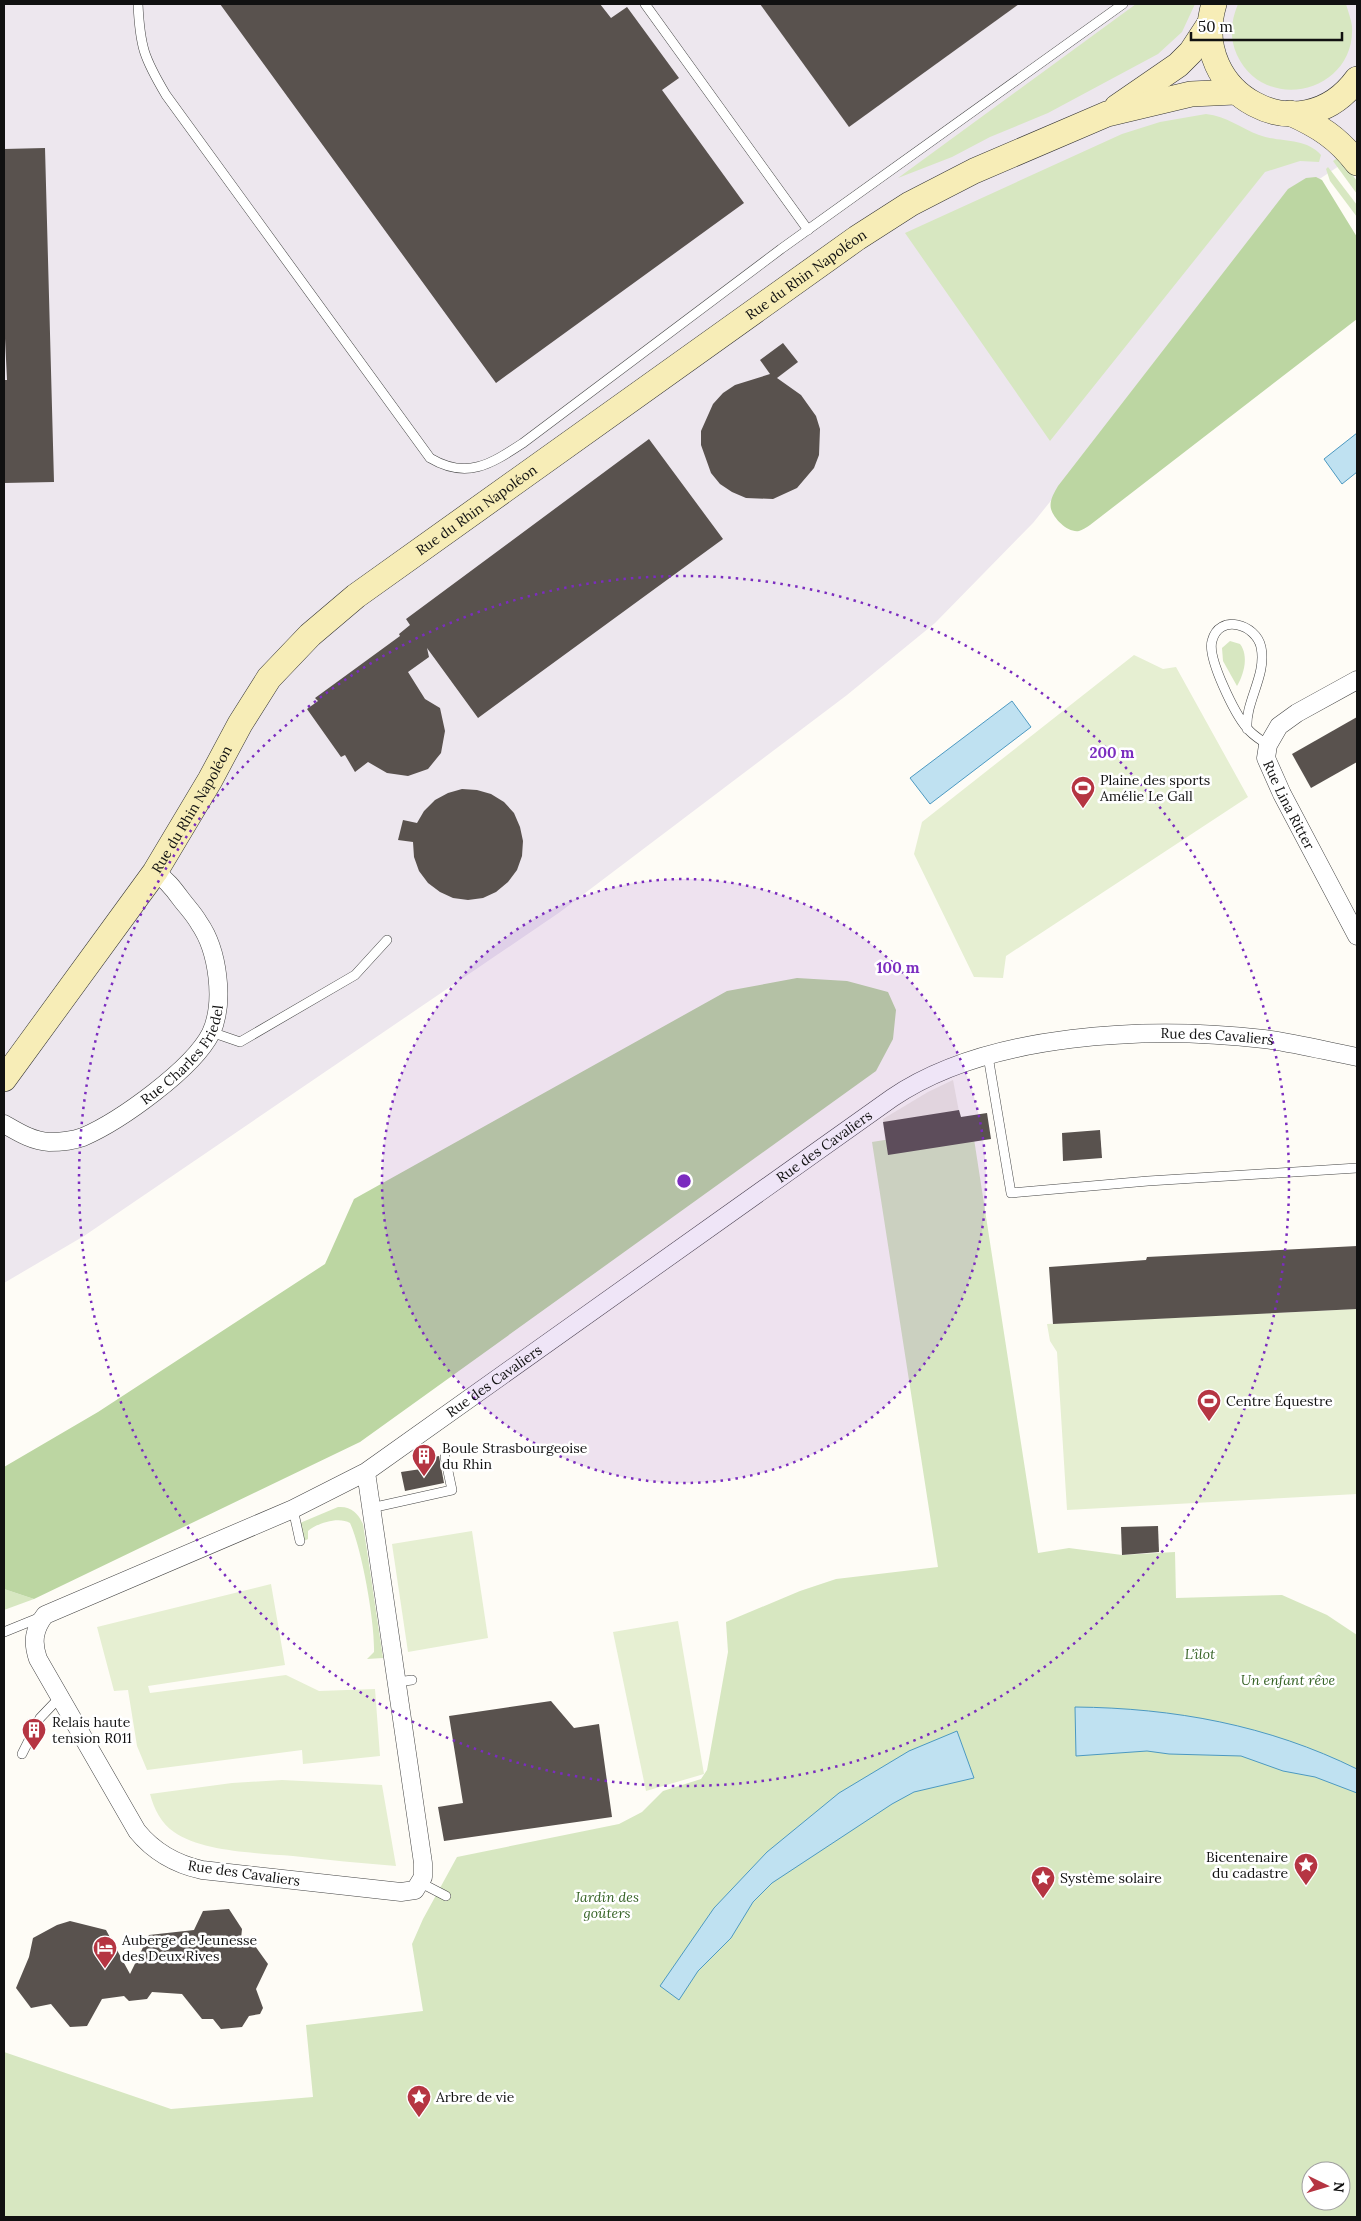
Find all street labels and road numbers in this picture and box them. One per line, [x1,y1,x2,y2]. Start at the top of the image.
street label: Rue du Rhin Napoléon [742,225,870,324]
street label: Rue du Rhin Napoléon [412,460,541,559]
street label: Rue du Rhin Napoléon [148,742,236,876]
street label: Rue Lina Ritter [1259,758,1319,853]
street label: Rue Charles Friedel [137,1004,227,1109]
street label: Rue des Cavaliers [1161,1024,1275,1049]
street label: Rue des Cavaliers [773,1106,876,1187]
street label: Rue des Cavaliers [443,1341,545,1421]
street label: Rue des Cavaliers [187,1856,301,1890]

